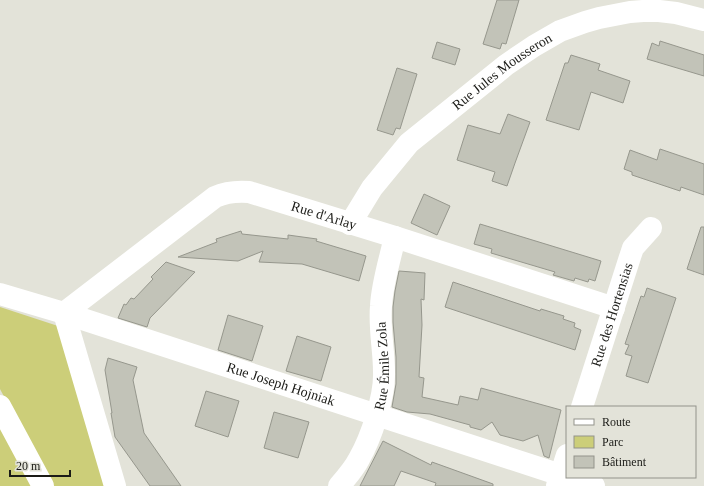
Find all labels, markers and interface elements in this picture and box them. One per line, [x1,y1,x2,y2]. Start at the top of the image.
street label: Rue Jules Mousseron [449,30,554,113]
street label: Rue d'Arlay [290,198,358,232]
street label: Rue des Hortensias [588,261,635,368]
street label: Rue Émile Zola [371,321,392,412]
street label: Rue Joseph Hojniak [225,359,337,408]
legend [566,406,696,478]
text: Route [602,415,631,429]
text: Parc [602,435,623,449]
scale bar [10,452,70,478]
text: Bâtiment [602,455,647,469]
text: 20 m [16,459,41,473]

